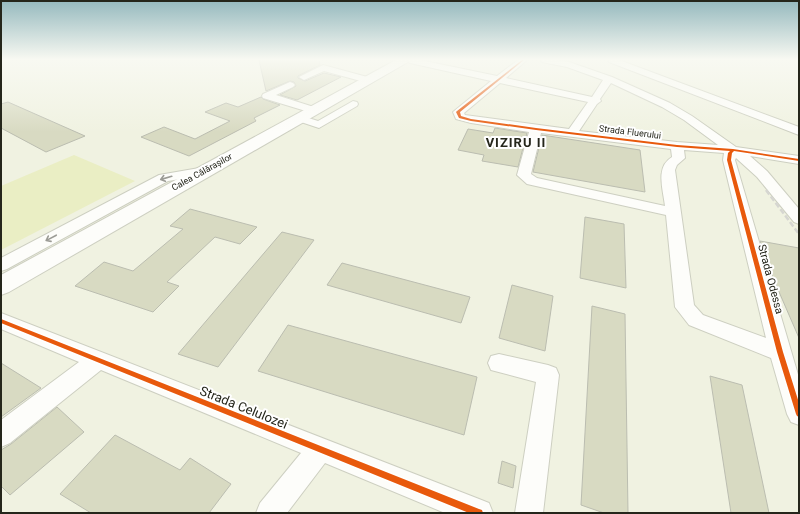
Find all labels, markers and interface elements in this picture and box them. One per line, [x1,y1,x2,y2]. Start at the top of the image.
street label: Strada Fluerului [598,123,662,141]
district label: VIZIRU II [486,135,546,150]
street label: Calea Călărașilor [170,151,234,194]
one-way arrow [160,175,173,182]
one-way arrow [45,235,57,242]
street label: Strada Odessa [755,243,786,315]
street label: Strada Celulozei [198,383,290,432]

